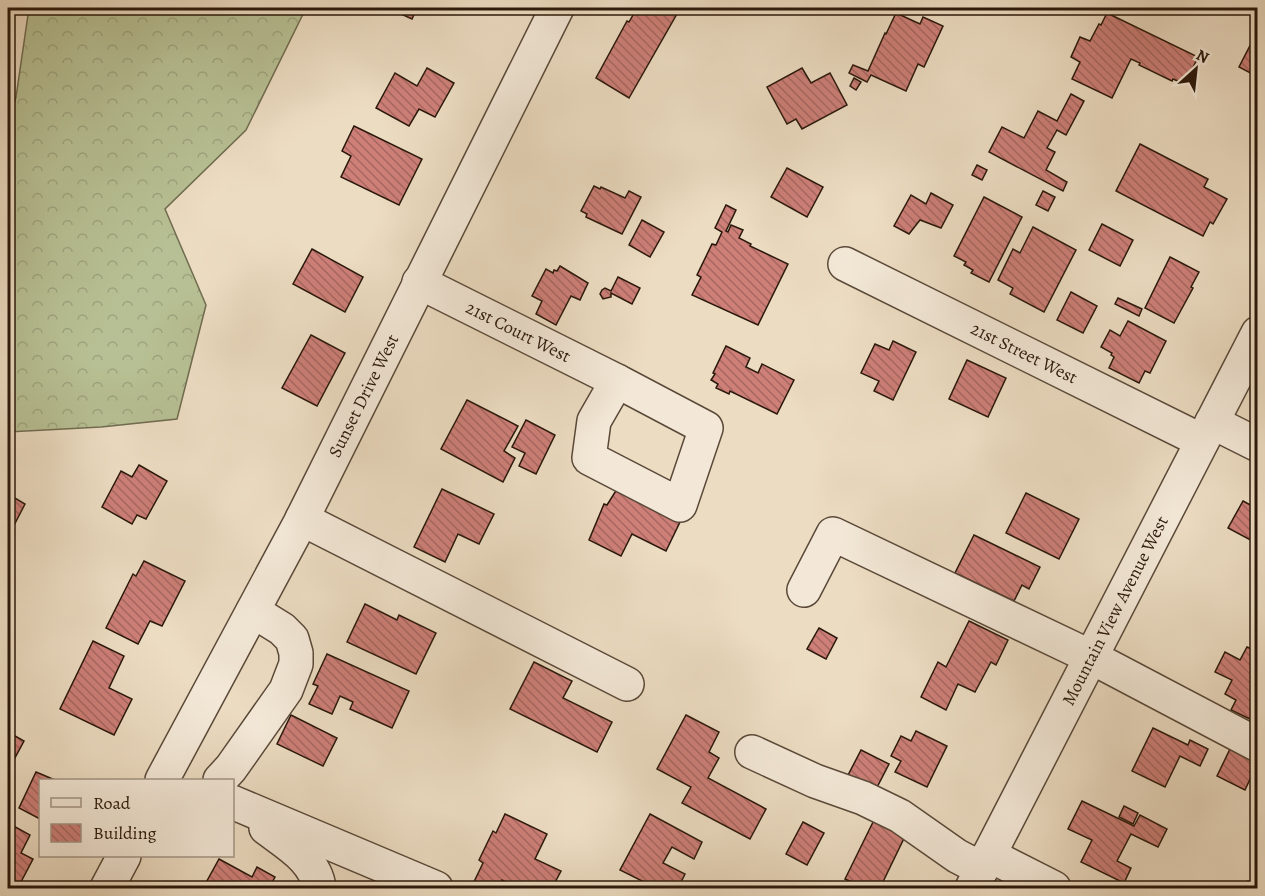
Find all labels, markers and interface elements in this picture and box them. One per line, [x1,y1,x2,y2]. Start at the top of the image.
north arrow [1166,39,1226,99]
text: N [1192,44,1213,69]
street label: 21st Court West [462,295,575,368]
street label: 21st Street West [967,316,1082,389]
street label: Sunset Drive West [323,330,404,461]
street label: Mountain View Avenue West [1056,512,1174,710]
legend [39,779,234,857]
text: Road [93,791,131,815]
text: Building [93,821,157,845]

